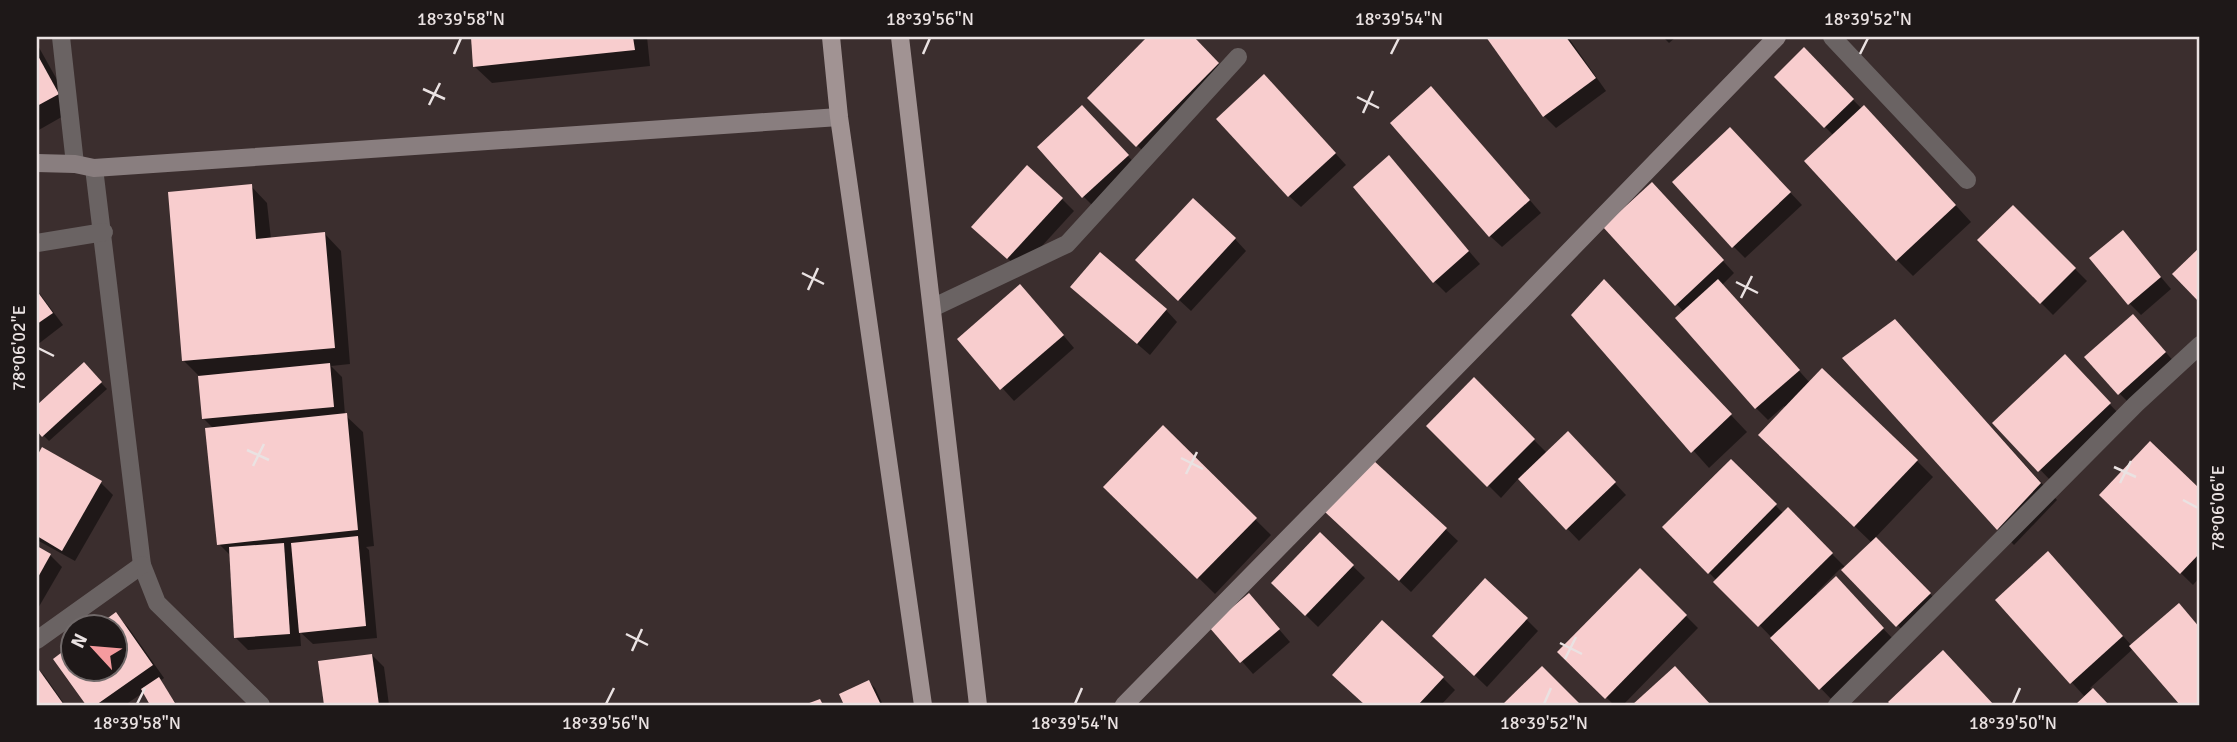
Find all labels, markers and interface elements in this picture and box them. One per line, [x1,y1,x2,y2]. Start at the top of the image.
text: 18°39'58"N [417,8,505,30]
text: 18°39'56"N [886,8,974,30]
text: 18°39'54"N [1355,8,1443,30]
text: 18°39'52"N [1824,8,1912,30]
text: 78°06'02"E [8,305,30,391]
text: 78°06'06"E [2207,465,2229,551]
north arrow [60,612,130,682]
text: N [66,630,93,652]
text: 18°39'58"N [93,712,181,734]
text: 18°39'56"N [562,712,650,734]
text: 18°39'54"N [1031,712,1119,734]
text: 18°39'52"N [1500,712,1588,734]
text: 18°39'50"N [1969,712,2057,734]

